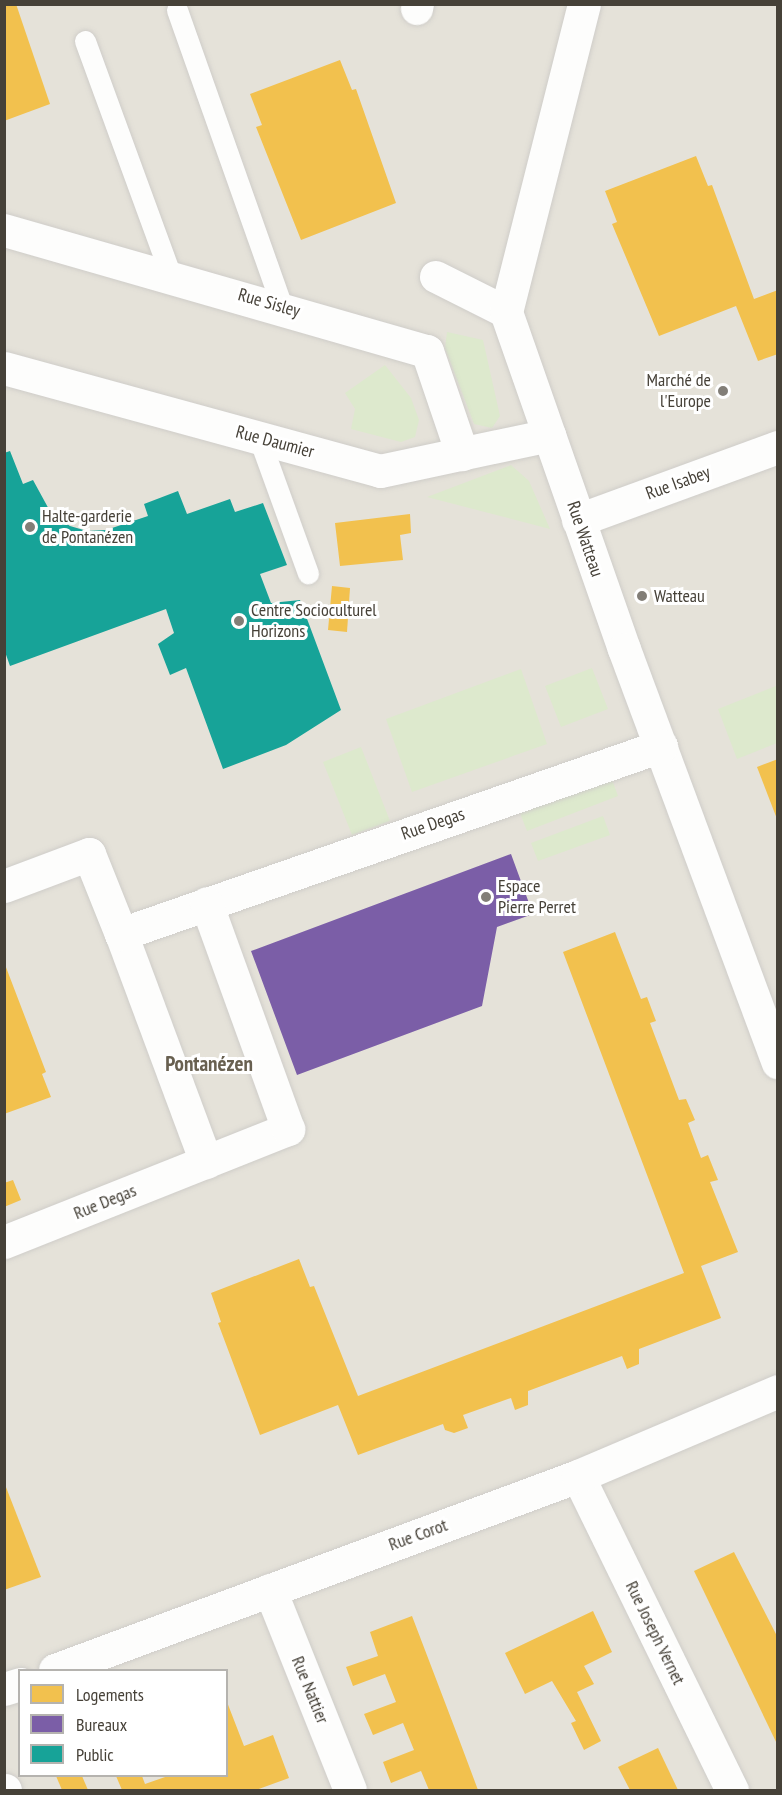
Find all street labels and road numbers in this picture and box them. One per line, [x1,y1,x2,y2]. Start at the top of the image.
street label: Rue Sisley [236,284,302,322]
street label: Rue Daumier [233,421,317,463]
street label: Rue Isabey [643,461,713,505]
street label: Rue Watteau [562,498,608,580]
street label: Rue Degas [399,803,467,845]
street label: Rue Degas [71,1180,139,1224]
street label: Rue Corot [386,1514,450,1556]
street label: Rue Joseph Vernet [621,1577,689,1689]
street label: Rue Nattier [287,1653,333,1727]

